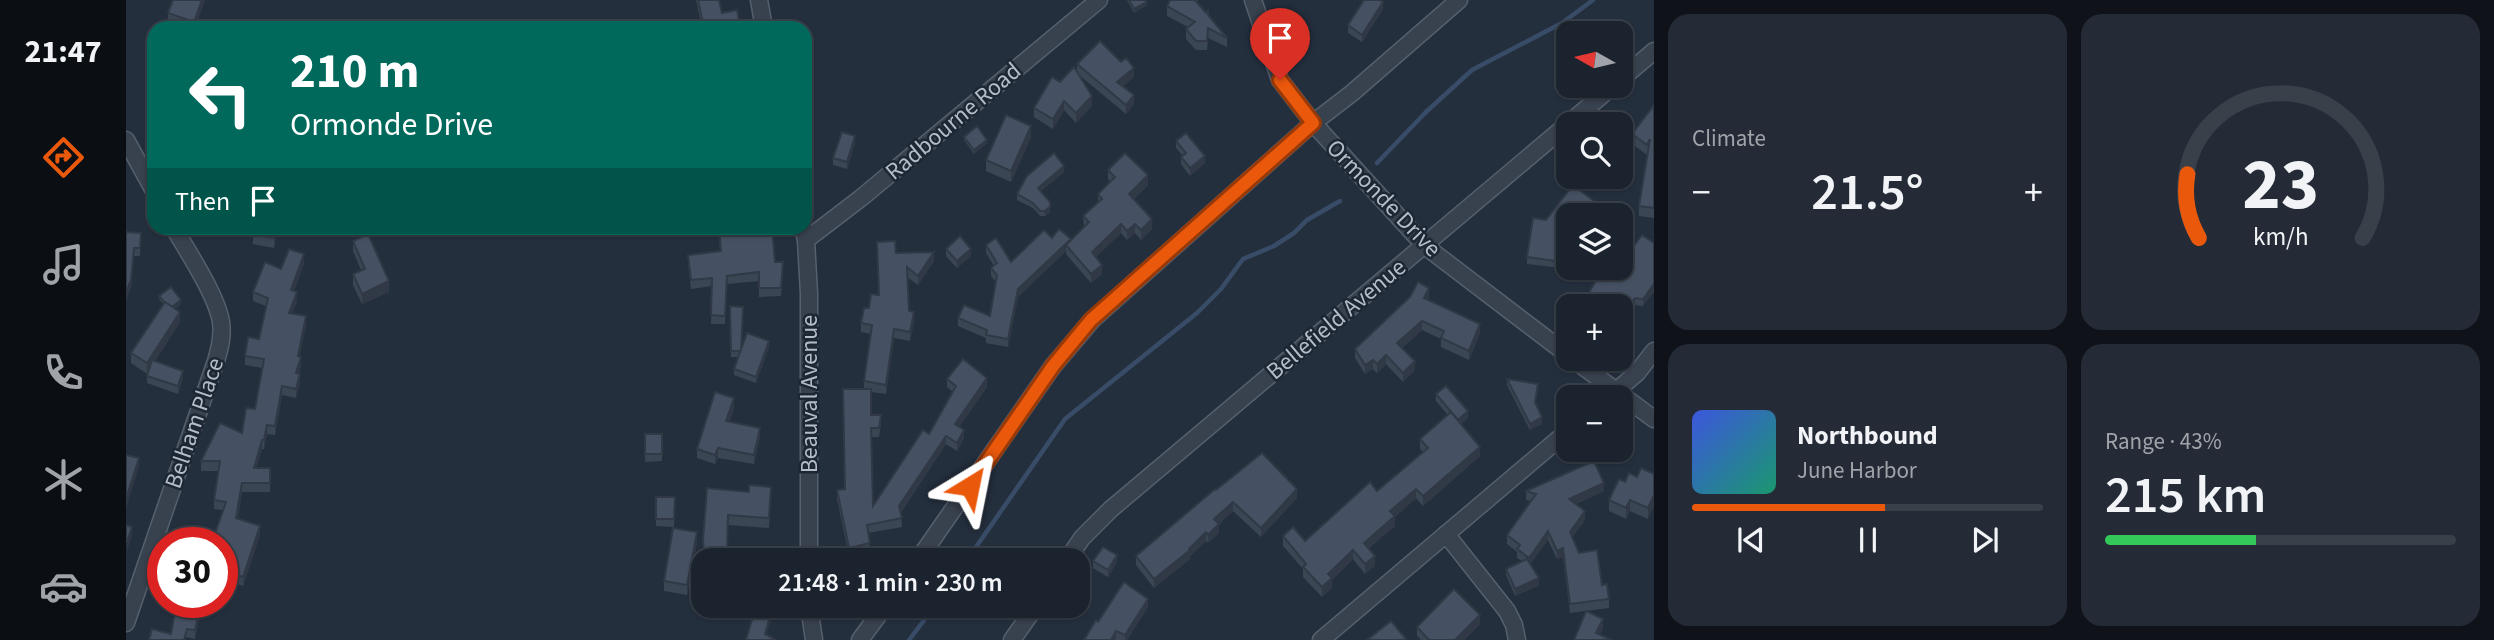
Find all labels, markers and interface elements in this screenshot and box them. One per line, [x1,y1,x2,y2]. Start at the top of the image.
pin [1250,8,1310,80]
icon: arrive [1261,19,1299,57]
north arrow [1556,21,1633,98]
map controls [1556,21,1633,462]
text: 21:47 [24,29,102,75]
text: 210 m [290,37,419,107]
icon: left [175,49,266,140]
street label: Radbourne Road [878,54,1029,189]
text: Ormonde Drive [290,102,493,148]
button: search [1556,112,1633,189]
text: Climate [1692,122,1766,155]
street label: Ormonde Drive [1318,131,1449,265]
icon: directions [39,133,88,182]
text: 23 [2242,133,2319,237]
text: 21.5° [1811,156,1924,230]
text: − [1692,166,1711,220]
text: + [2024,166,2043,220]
icon: arrive [244,182,282,220]
text: Then [175,183,230,220]
button: layers [1556,203,1633,280]
text: km/h [2253,219,2308,255]
icon: music [39,240,88,289]
street label: Bellefield Avenue [1259,250,1414,388]
button: + [1556,294,1633,371]
street label: Beauval Avenue [792,315,827,473]
icon: phone [39,348,88,397]
street label: Belham Place [156,353,233,493]
button: − [1556,385,1633,462]
text: Northbound [1797,417,1938,454]
text: Range · 43% [2105,425,2222,458]
position arrow [933,449,1007,523]
text: June Harbor [1797,454,1917,487]
icon: climate [39,455,88,504]
text: 215 km [2105,459,2266,533]
icon: previous [1732,521,1770,559]
icon: pause [1849,521,1887,559]
icon: next [1966,521,2004,559]
speed limit sign: 30 [147,527,238,618]
icon: car [39,562,88,611]
text: 21:48 · 1 min · 230 m [778,564,1003,601]

